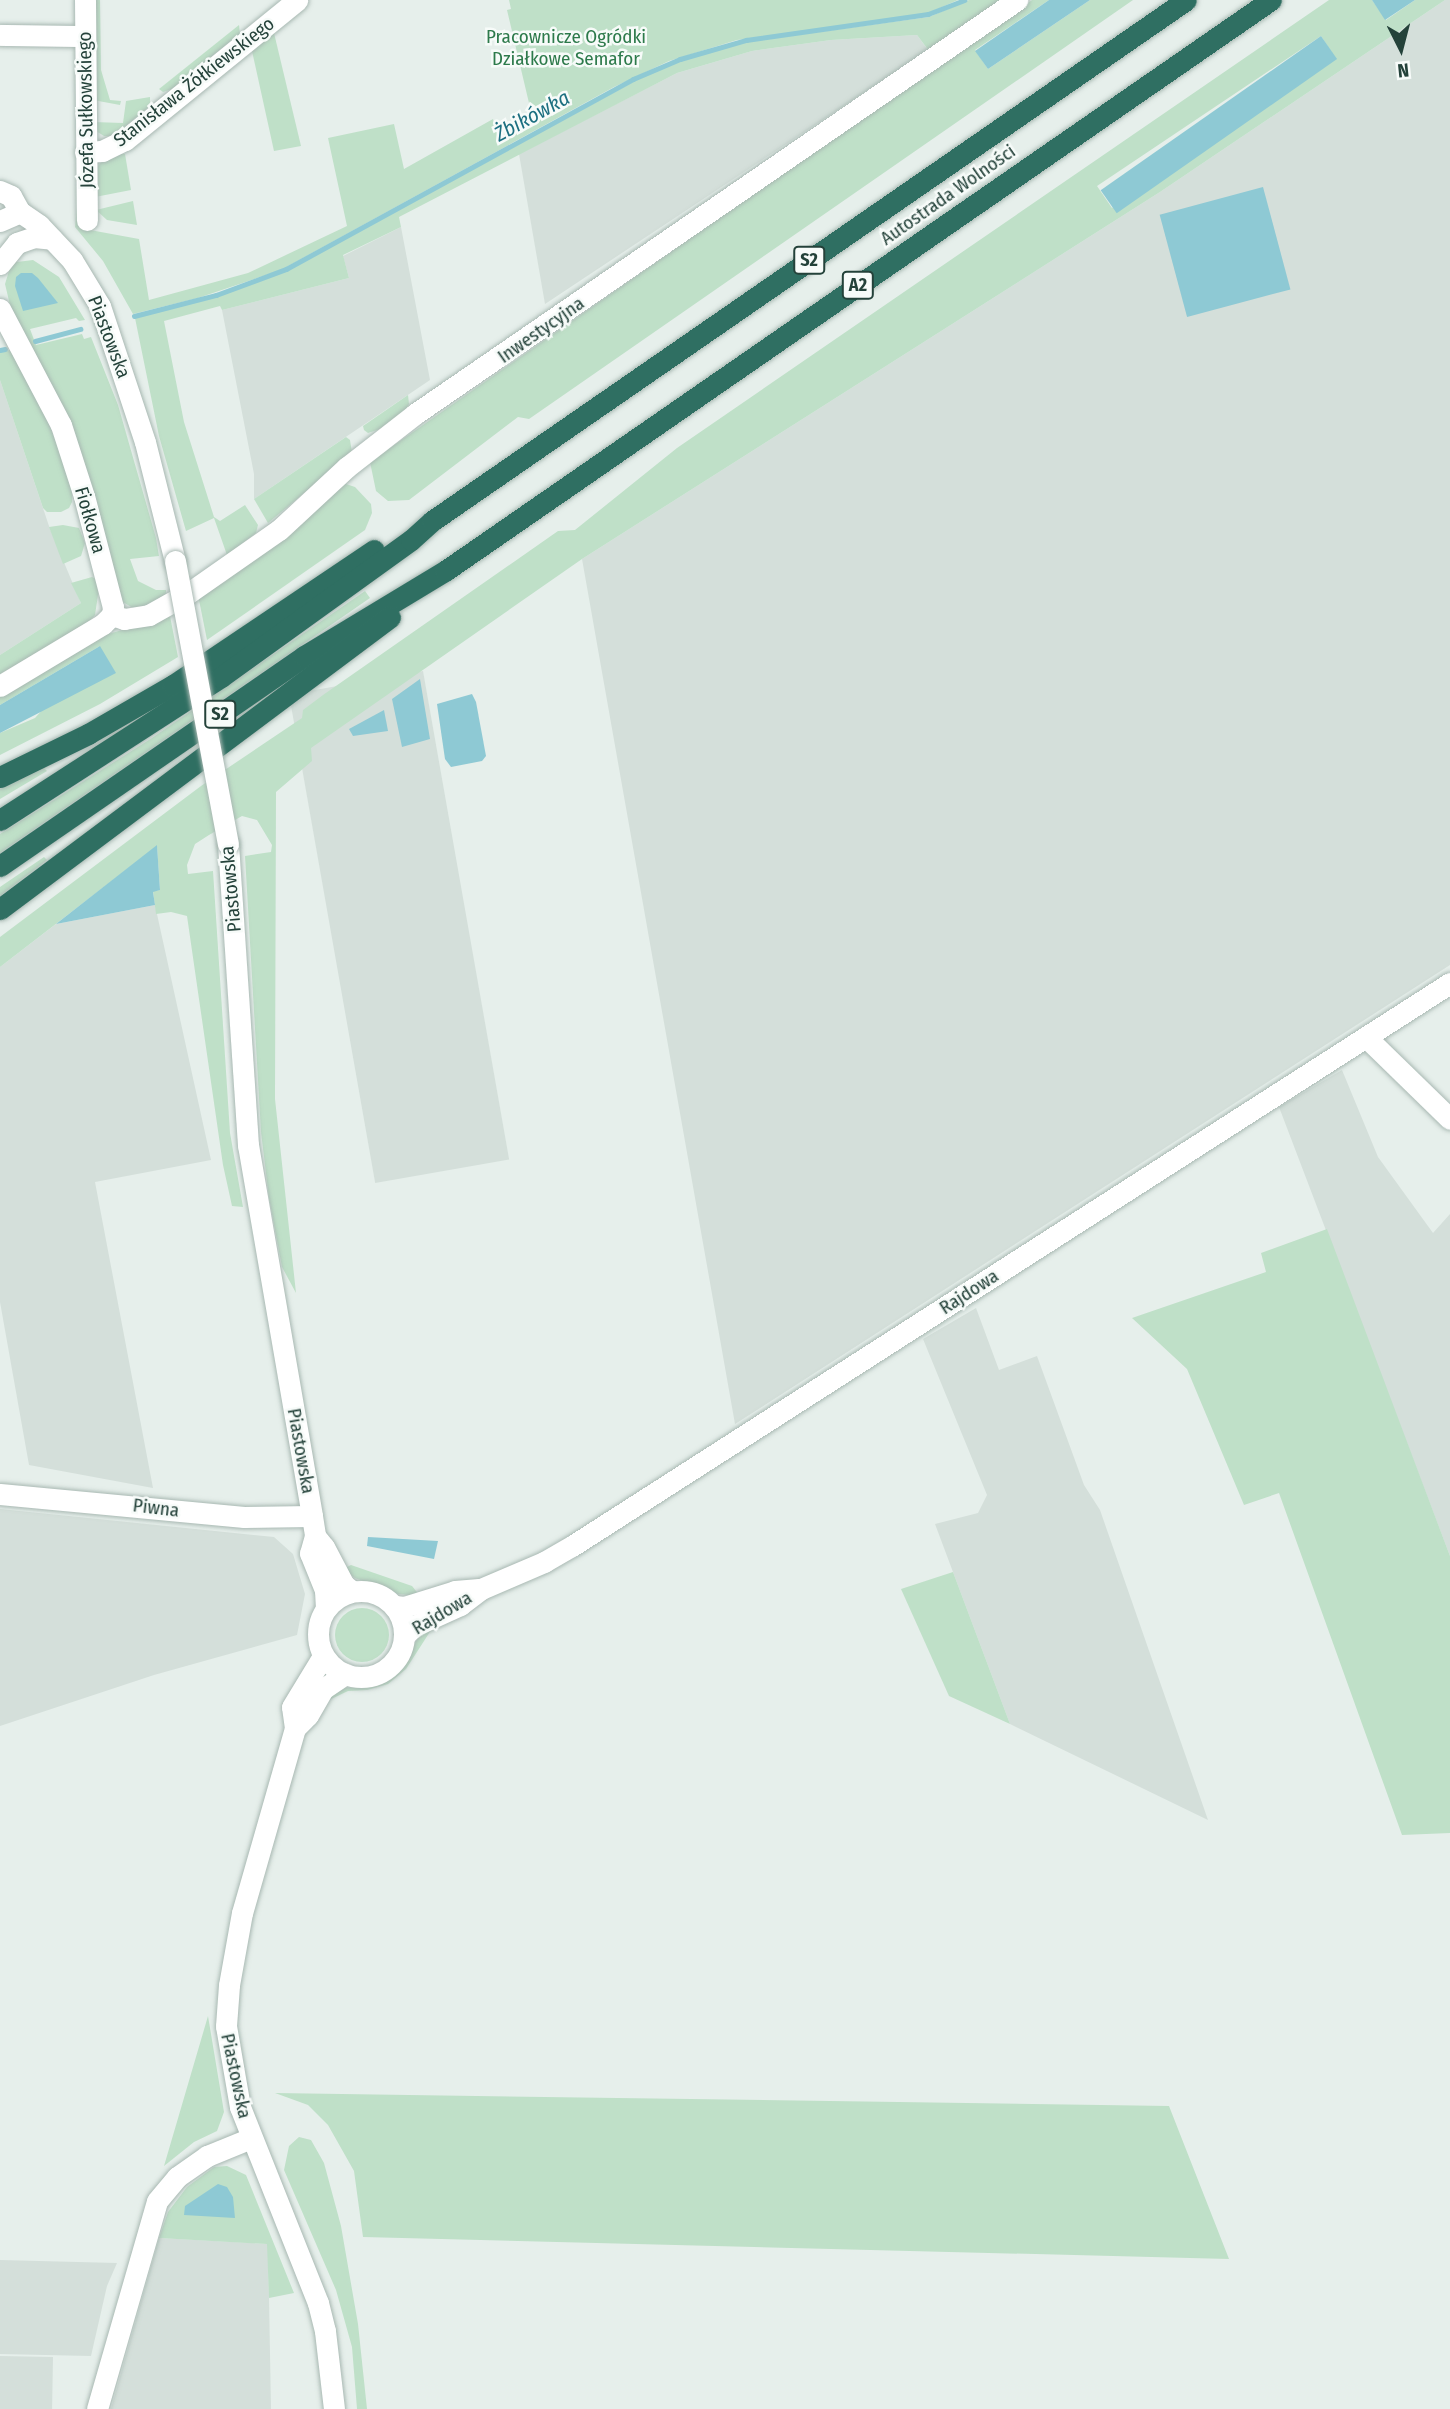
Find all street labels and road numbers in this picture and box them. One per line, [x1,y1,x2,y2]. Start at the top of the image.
street label: Stanisława Żółkiewskiego [109,12,279,152]
street label: Józefa Sułkowskiego [73,31,99,189]
street label: Autostrada Wolności [876,140,1020,250]
road number: S2 [793,246,825,274]
road number: A2 [840,270,876,300]
street label: Inwestycyjna [493,292,589,368]
street label: Piastowska [83,293,135,381]
street label: Fiołkowa [70,484,110,556]
road number: S2 [204,700,236,728]
street label: Piastowska [216,845,246,933]
street label: Rajdowa [935,1265,1003,1319]
street label: Piastowska [282,1406,320,1496]
street label: Piwna [132,1494,180,1522]
street label: Rajdowa [408,1586,476,1640]
street label: Piastowska [216,2031,256,2121]

